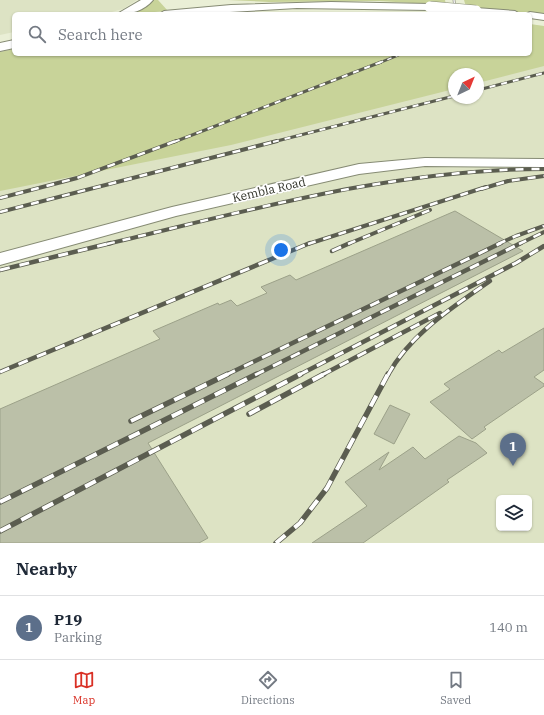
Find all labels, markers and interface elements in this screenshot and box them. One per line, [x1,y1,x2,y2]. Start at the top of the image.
search box [12,12,532,56]
icon: search [26,23,48,45]
text: Search here [58,25,143,44]
north arrow [448,68,484,104]
street label: Kembla Road [231,174,307,205]
your location [271,240,291,260]
pin: 1 [500,433,526,466]
map controls [496,495,532,531]
button: layers [496,495,532,531]
text: Nearby [16,558,77,580]
text: P19 [54,610,82,629]
text: 1 [25,619,33,636]
text: 140 m [489,619,528,636]
text: Parking [54,629,102,646]
tab: Map [73,669,95,707]
tab: Directions [241,669,295,707]
tab: Saved [440,669,471,707]

